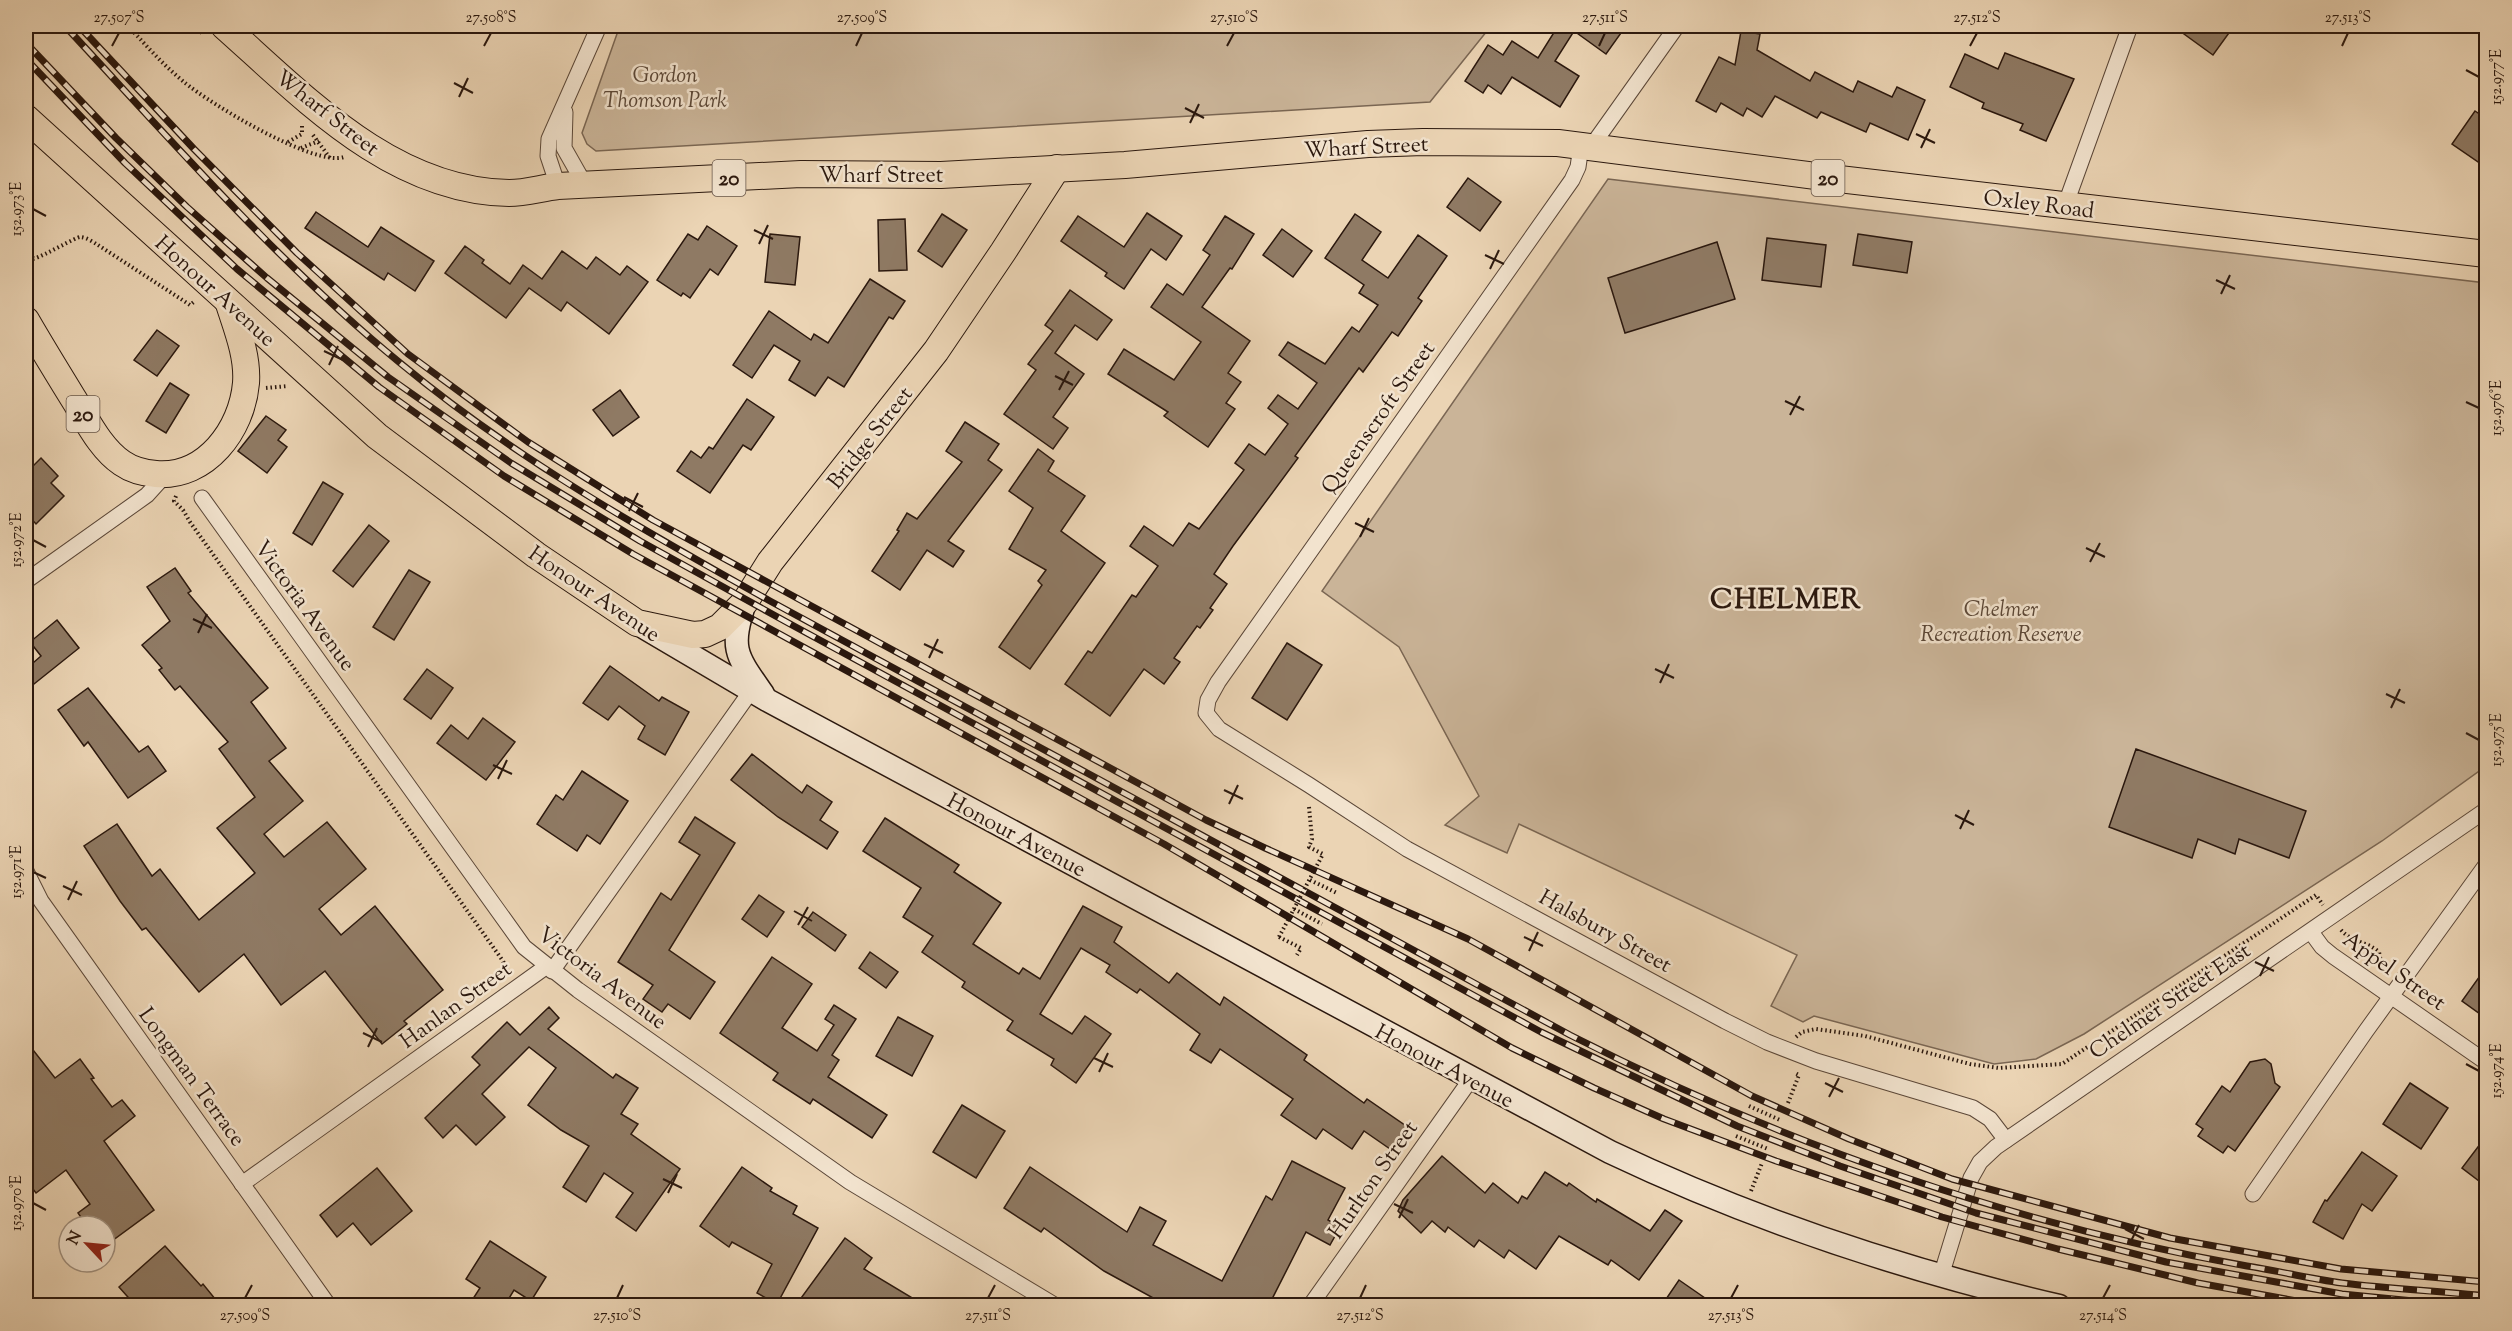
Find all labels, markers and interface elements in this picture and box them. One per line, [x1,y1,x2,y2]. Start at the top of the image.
text: 27.507°S [93,8,145,29]
text: 27.508°S [465,8,517,29]
text: 27.509°S [837,8,887,29]
text: 27.510°S [1210,8,1258,29]
text: 27.511°S [1582,8,1628,29]
text: 27.512°S [1953,8,2001,29]
text: 27.513°S [2325,8,2371,29]
text: 152.977°E [2487,49,2508,105]
park label: Gordon Thomson Park [603,61,727,118]
street label: Wharf Street [267,63,385,166]
street label: Wharf Street [1303,130,1430,168]
road number: 20 [712,160,746,196]
road number: 20 [1812,160,1844,196]
street label: Wharf Street [819,161,944,193]
text: 152.973°E [7,182,28,236]
street label: Oxley Road [1981,183,2096,229]
street label: Honour Avenue [146,229,282,355]
street label: Queenscroft Street [1315,335,1444,502]
street label: Bridge Street [821,380,922,497]
text: 152.976°E [2487,380,2508,436]
road number: 20 [66,396,100,432]
text: 152.972°E [7,512,28,568]
street label: Victoria Avenue [245,535,362,679]
street label: Honour Avenue [521,539,666,652]
district label: CHELMER [1710,581,1862,621]
park label: Chelmer Recreation Reserve [1920,595,2082,652]
text: 152.975°E [2487,713,2508,767]
street label: Honour Avenue [940,787,1091,887]
text: 152.971°E [7,845,28,899]
street label: Halsbury Street [1532,883,1677,983]
street label: Victoria Avenue [530,920,673,1039]
street label: Appel Street [2335,925,2452,1020]
street label: Chelmer Street East [2083,936,2258,1069]
street label: Hanlan Street [394,955,520,1058]
street label: Longman Terrace [129,1002,252,1154]
street label: Honour Avenue [1368,1018,1519,1118]
text: 152.974°E [2487,1044,2508,1098]
street label: Hurlton Street [1322,1115,1427,1246]
text: 152.970°E [7,1175,28,1231]
north arrow [57,1214,117,1274]
text: N [63,1228,89,1249]
text: 27.509°S [220,1306,270,1327]
text: 27.510°S [593,1306,641,1327]
text: 27.511°S [965,1306,1011,1327]
text: 27.512°S [1336,1306,1384,1327]
text: 27.513°S [1708,1306,1754,1327]
text: 27.514°S [2079,1306,2127,1327]

